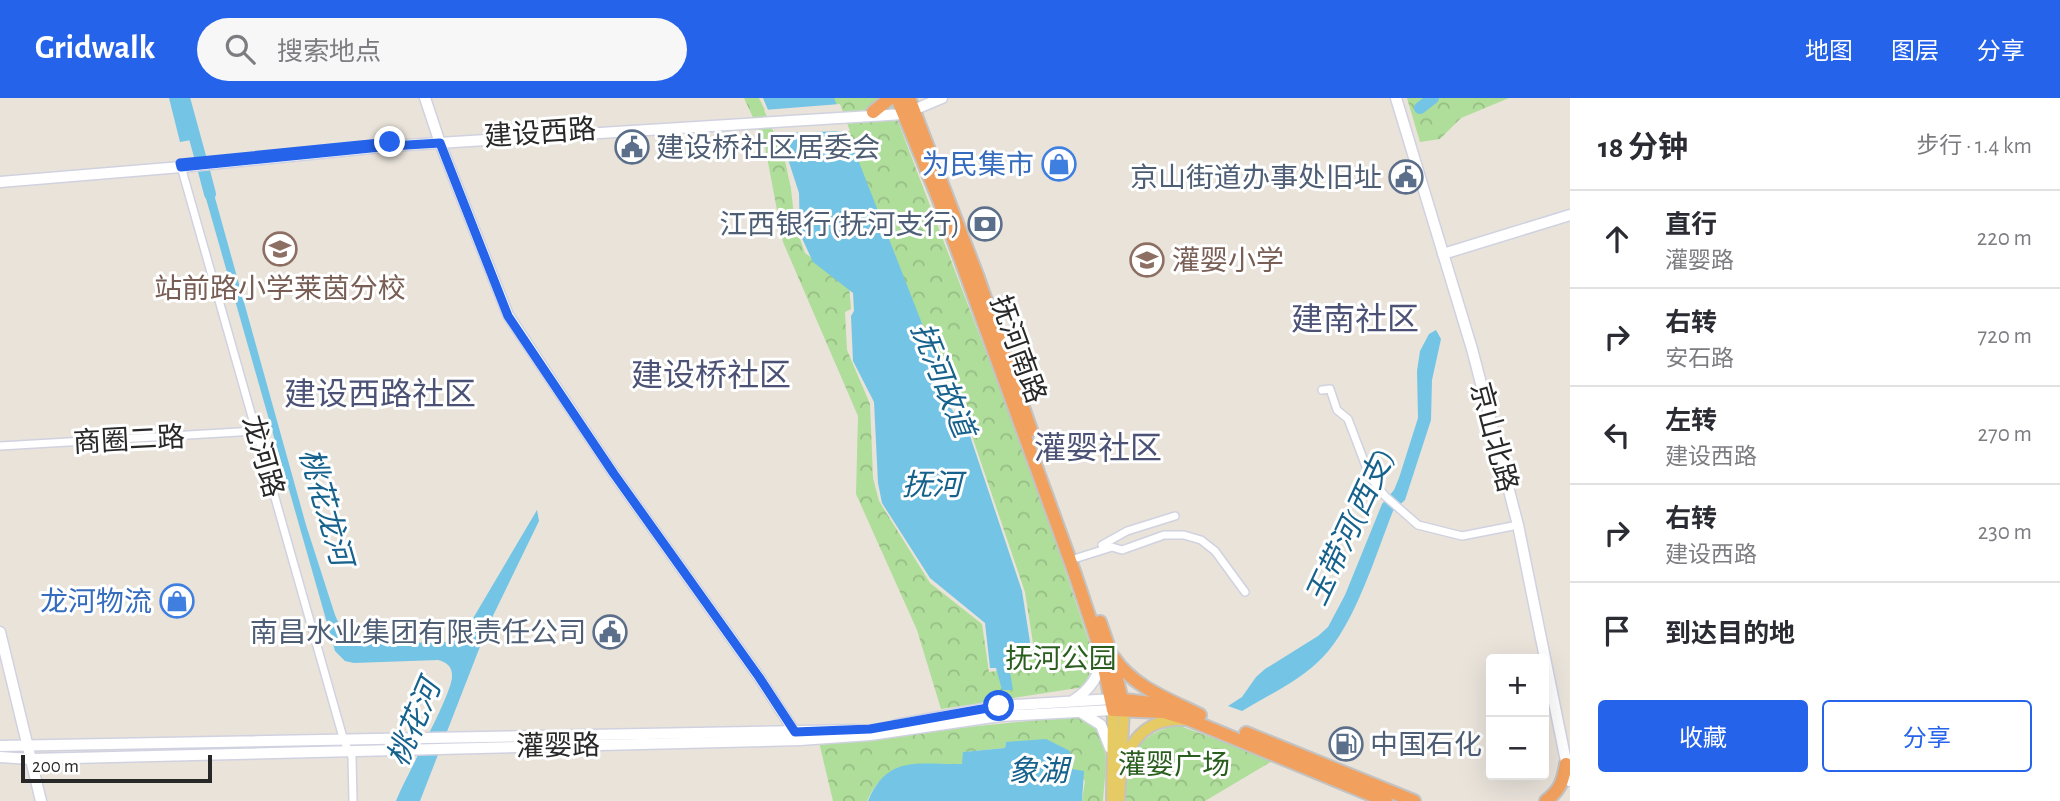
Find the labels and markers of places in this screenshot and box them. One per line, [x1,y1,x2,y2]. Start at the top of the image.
public building icon: 建设桥社区居委会 [613,128,651,166]
place label: 建设桥社区居委会 [656,133,880,163]
shop icon: 为民集市 [1040,145,1078,183]
place label: 为民集市 [922,150,1034,180]
public building icon: 京山街道办事处旧址 [1387,158,1425,196]
place label: 京山街道办事处旧址 [1130,163,1382,193]
bank icon: 江西银行(抚河支行) [966,205,1004,243]
place label: 江西银行(抚河支行) [719,210,960,240]
school or university icon: 站前路小学莱茵分校 [261,230,299,268]
school or university icon: 灌婴小学 [1128,241,1166,279]
place label: 灌婴小学 [1172,246,1284,276]
place label: 站前路小学莱茵分校 [154,274,406,304]
shop icon: 龙河物流 [158,582,196,620]
place label: 龙河物流 [40,587,152,617]
public building icon: 南昌水业集团有限责任公司 [591,613,629,651]
place label: 南昌水业集团有限责任公司 [250,618,586,648]
fuel station icon: 中国石化 [1327,725,1365,763]
place label: 中国石化 [1370,730,1482,760]

